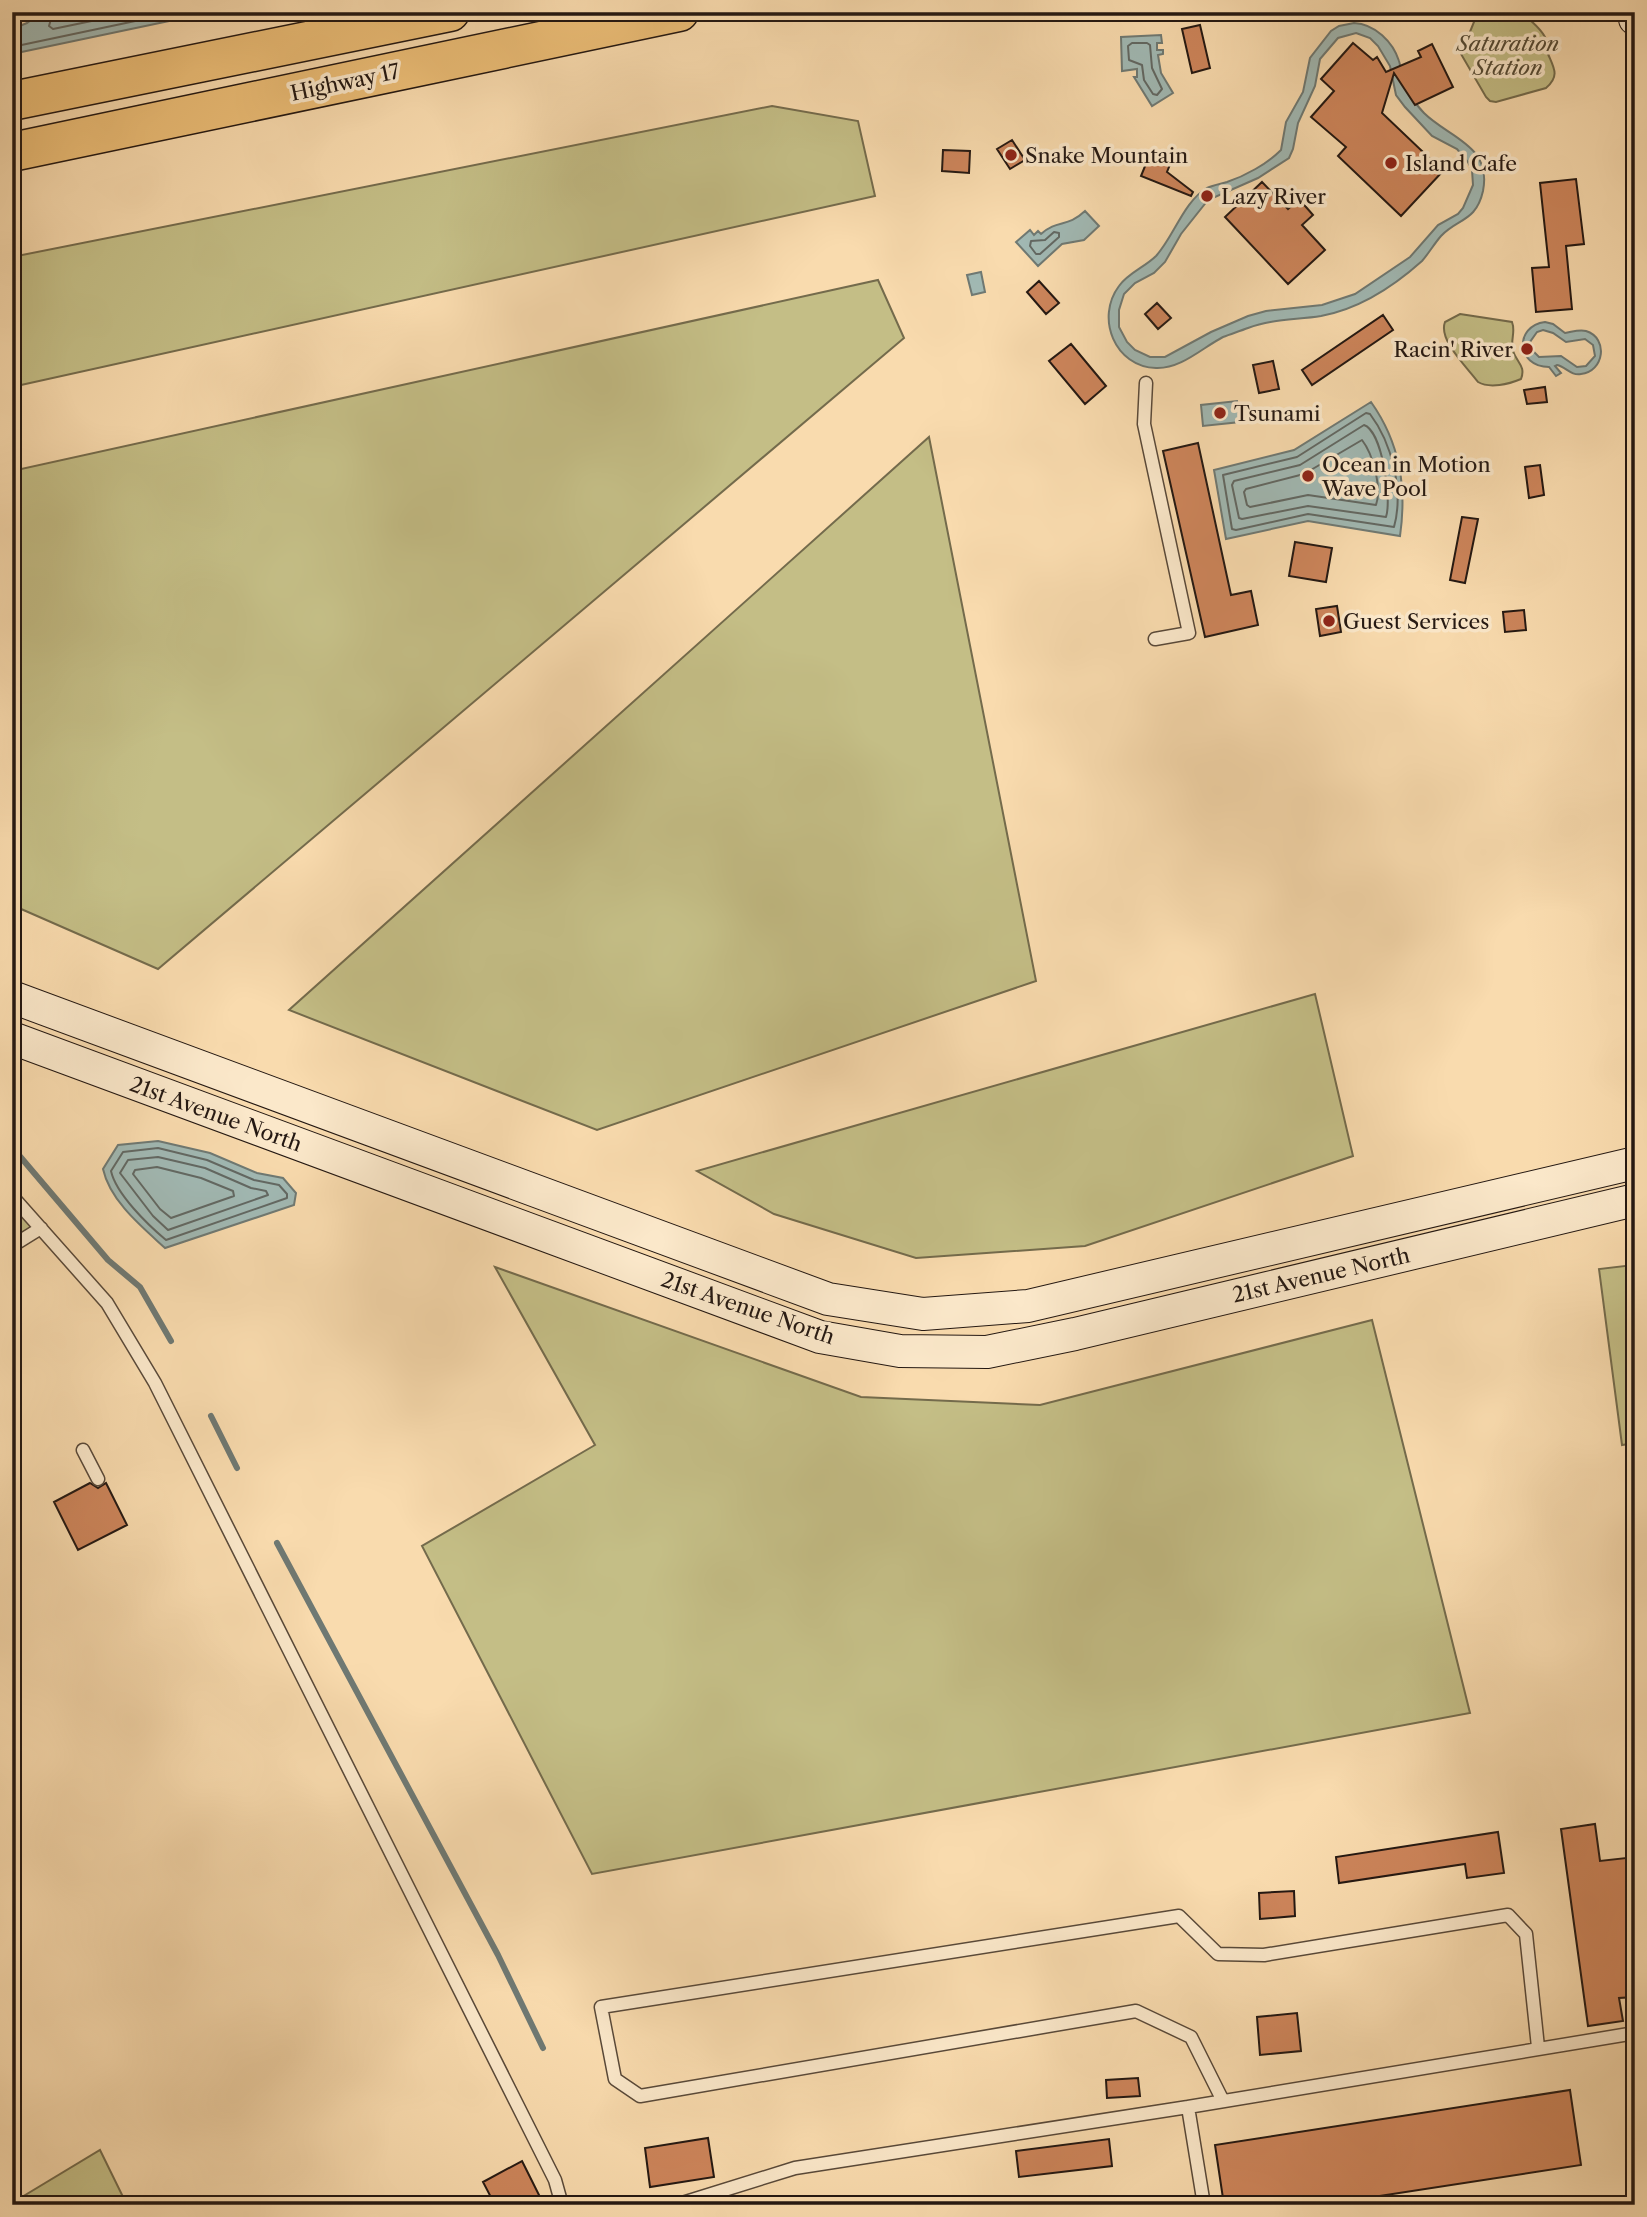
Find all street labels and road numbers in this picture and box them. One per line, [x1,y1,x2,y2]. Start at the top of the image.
street label: Highway 17 [288,58,403,106]
street label: 21st Avenue North [126,1071,306,1157]
street label: 21st Avenue North [1230,1242,1412,1308]
street label: 21st Avenue North [658,1267,838,1349]

